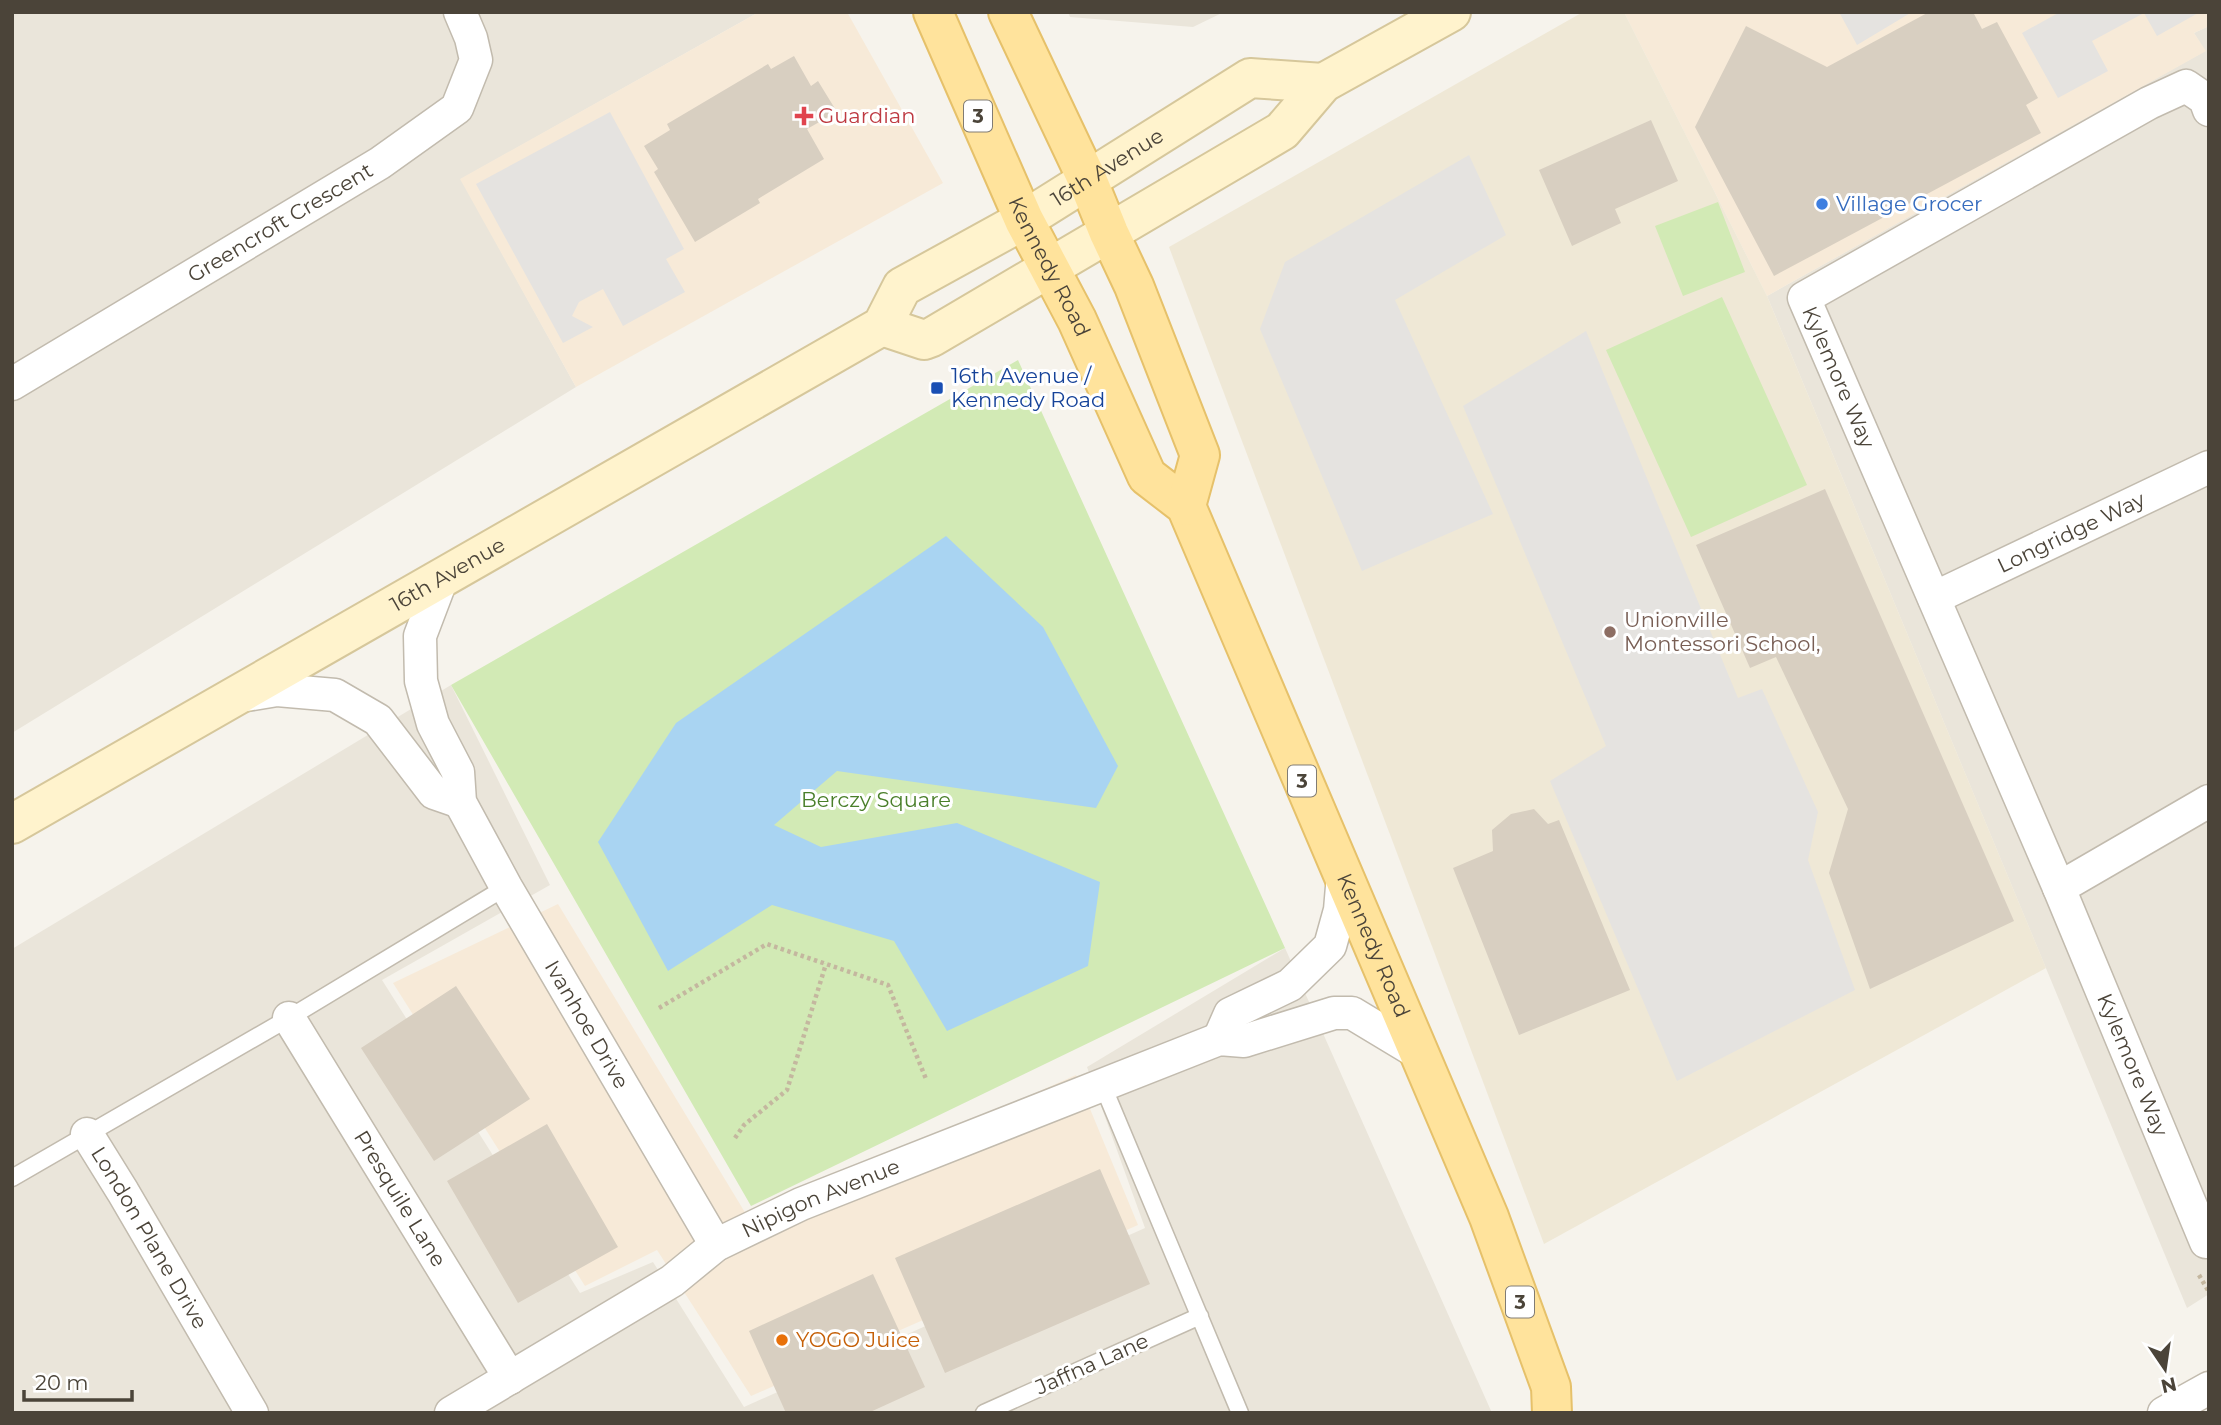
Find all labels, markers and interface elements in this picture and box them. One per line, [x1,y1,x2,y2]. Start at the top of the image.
road number: 3 [964,100,992,132]
place label: Guardian [818,103,915,128]
marker: Guardian [796,108,812,124]
street label: 16th Avenue [1046,123,1168,212]
street label: Greencroft Crescent [183,157,377,288]
place label: Village Grocer [1836,191,1983,216]
street label: Kennedy Road [1003,193,1096,340]
marker: Village Grocer [1814,196,1830,212]
street label: Kylemore Way [1797,302,1881,452]
place label: 16th Avenue / Kennedy Road [951,363,1105,412]
marker: 16th Avenue / Kennedy Road [929,380,945,396]
street label: Longridge Way [1993,486,2149,578]
street label: 16th Avenue [386,532,509,617]
place label: Unionville Montessori School, [1624,607,1821,656]
marker: Unionville Montessori School, [1602,624,1618,640]
road number: 3 [1288,766,1316,796]
park label: Berczy Square [801,787,951,812]
street label: Kennedy Road [1332,869,1415,1021]
street label: Ivanhoe Drive [540,956,634,1093]
street label: Kylemore Way [2092,990,2174,1140]
street label: Presquile Lane [349,1126,452,1271]
street label: London Plane Drive [86,1142,213,1333]
street label: Nipigon Avenue [737,1153,903,1243]
road number: 3 [1506,1286,1534,1318]
place label: YOGO Juice [796,1327,920,1352]
street label: Jaffna Lane [1031,1328,1152,1400]
marker: YOGO Juice [774,1332,790,1348]
north arrow [2130,1334,2200,1404]
scale bar [24,1358,133,1402]
text: 20 m [35,1370,89,1395]
text: N [2159,1372,2179,1398]

